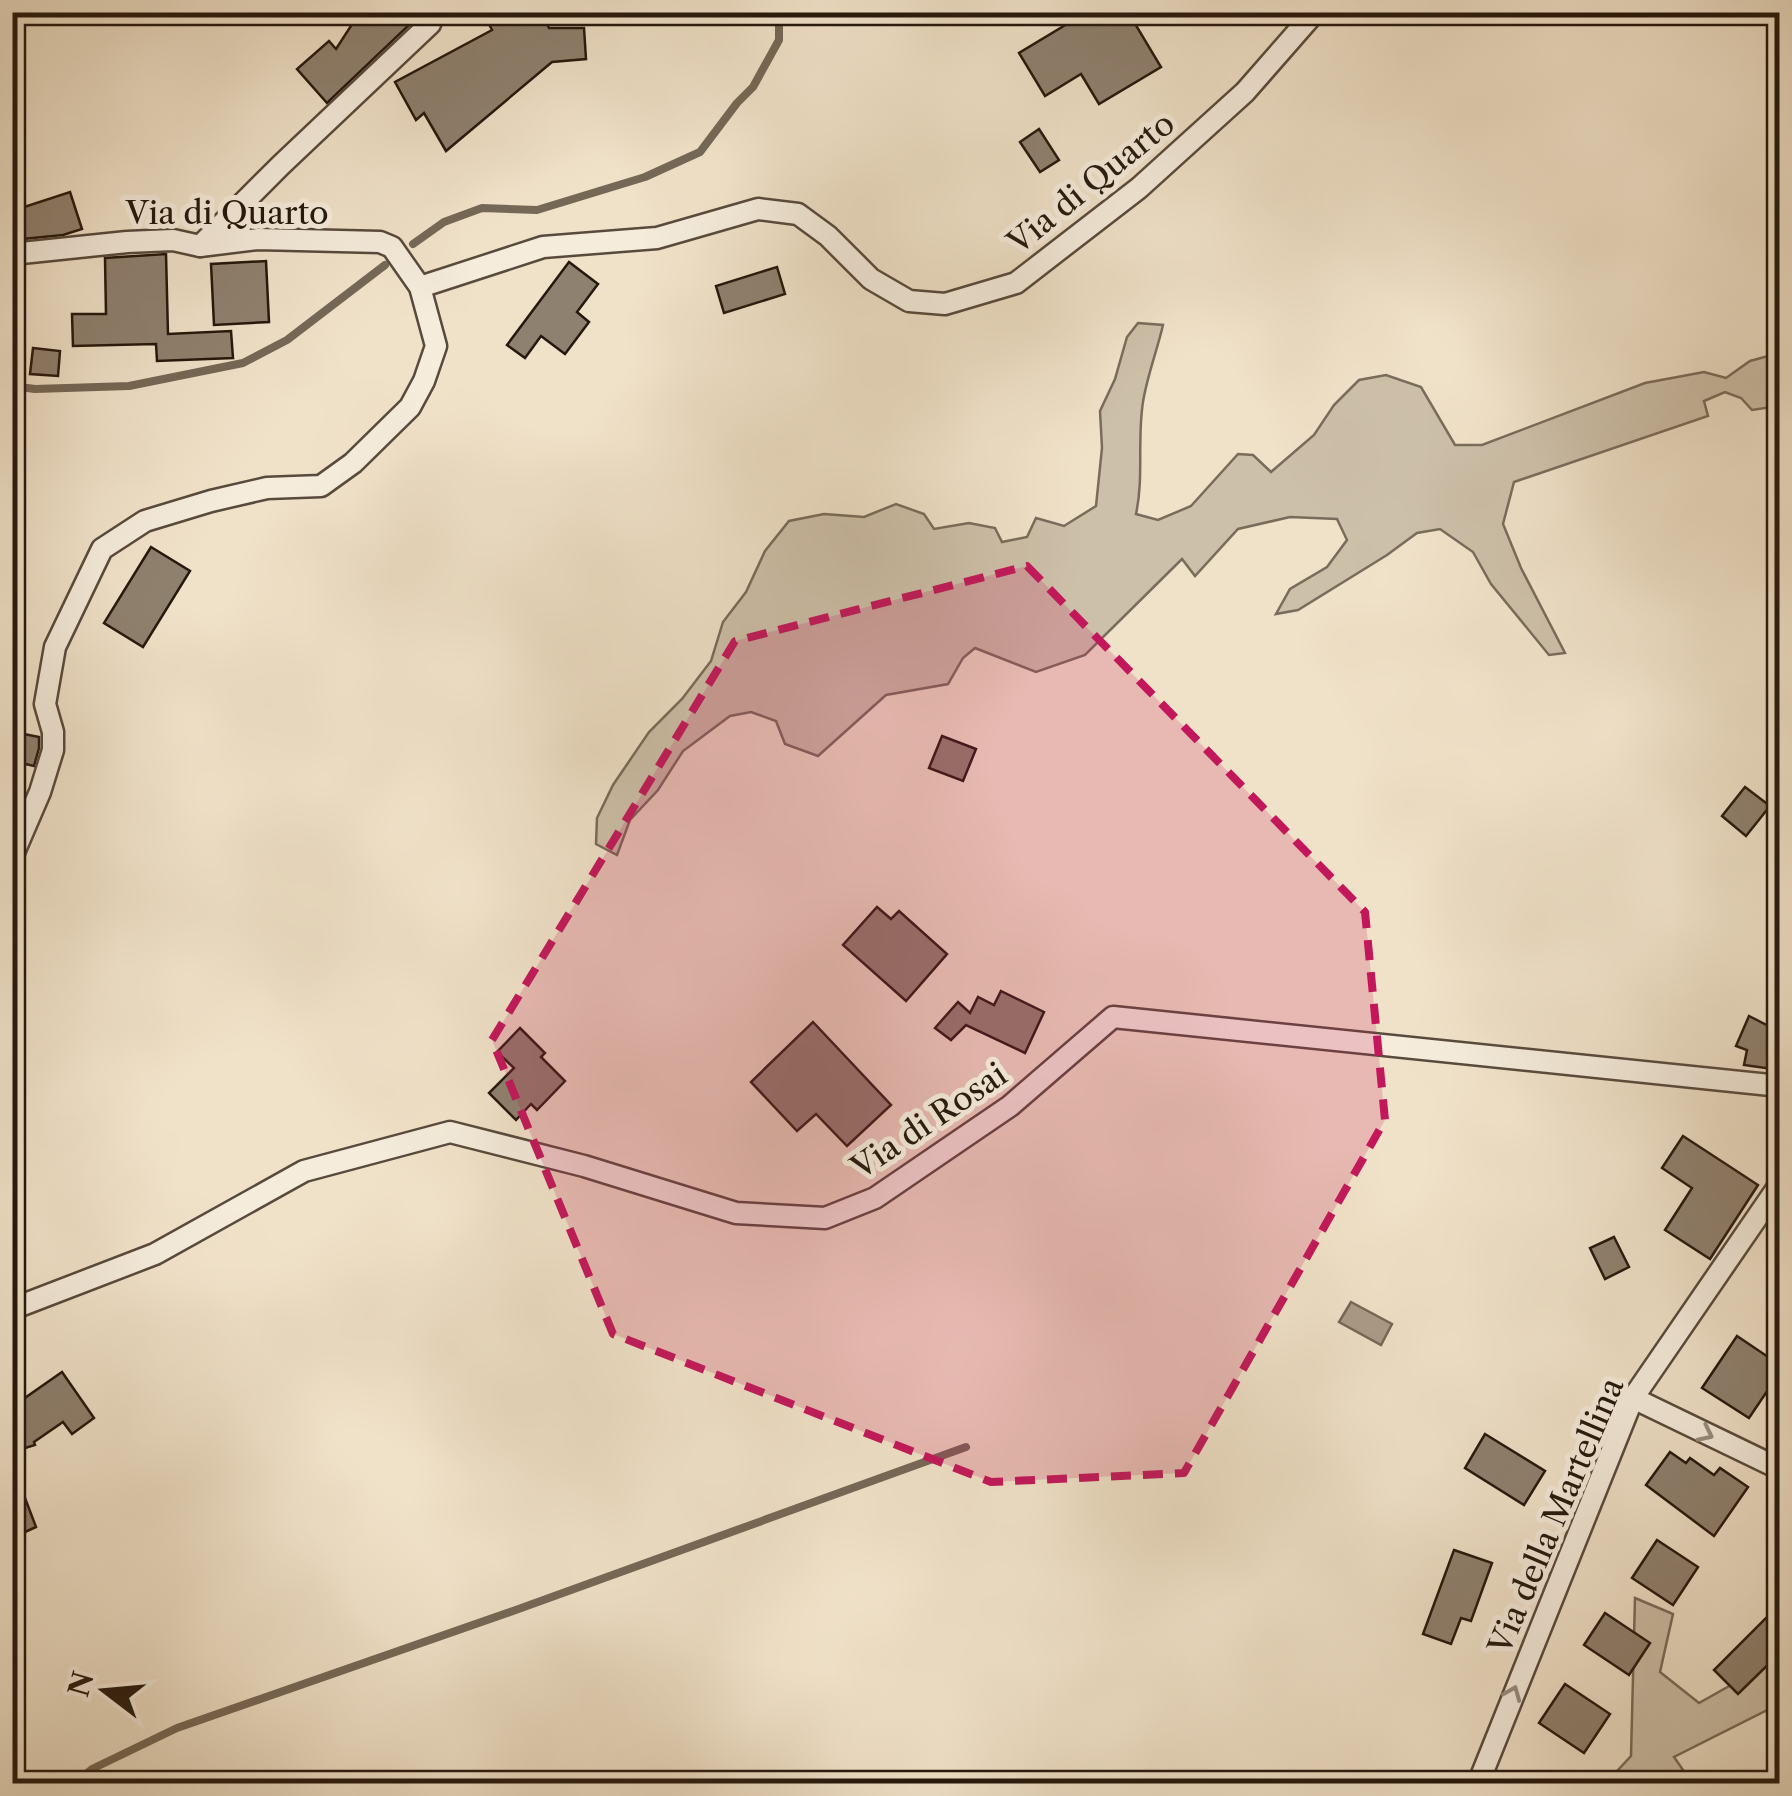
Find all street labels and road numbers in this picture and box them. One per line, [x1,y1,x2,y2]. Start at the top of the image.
street label: Via di Quarto [999,104,1182,262]
street label: Via di Quarto [124,193,329,232]
street label: Via di Rosai [843,1054,1014,1187]
street label: Via della Martellina [1479,1372,1631,1661]

